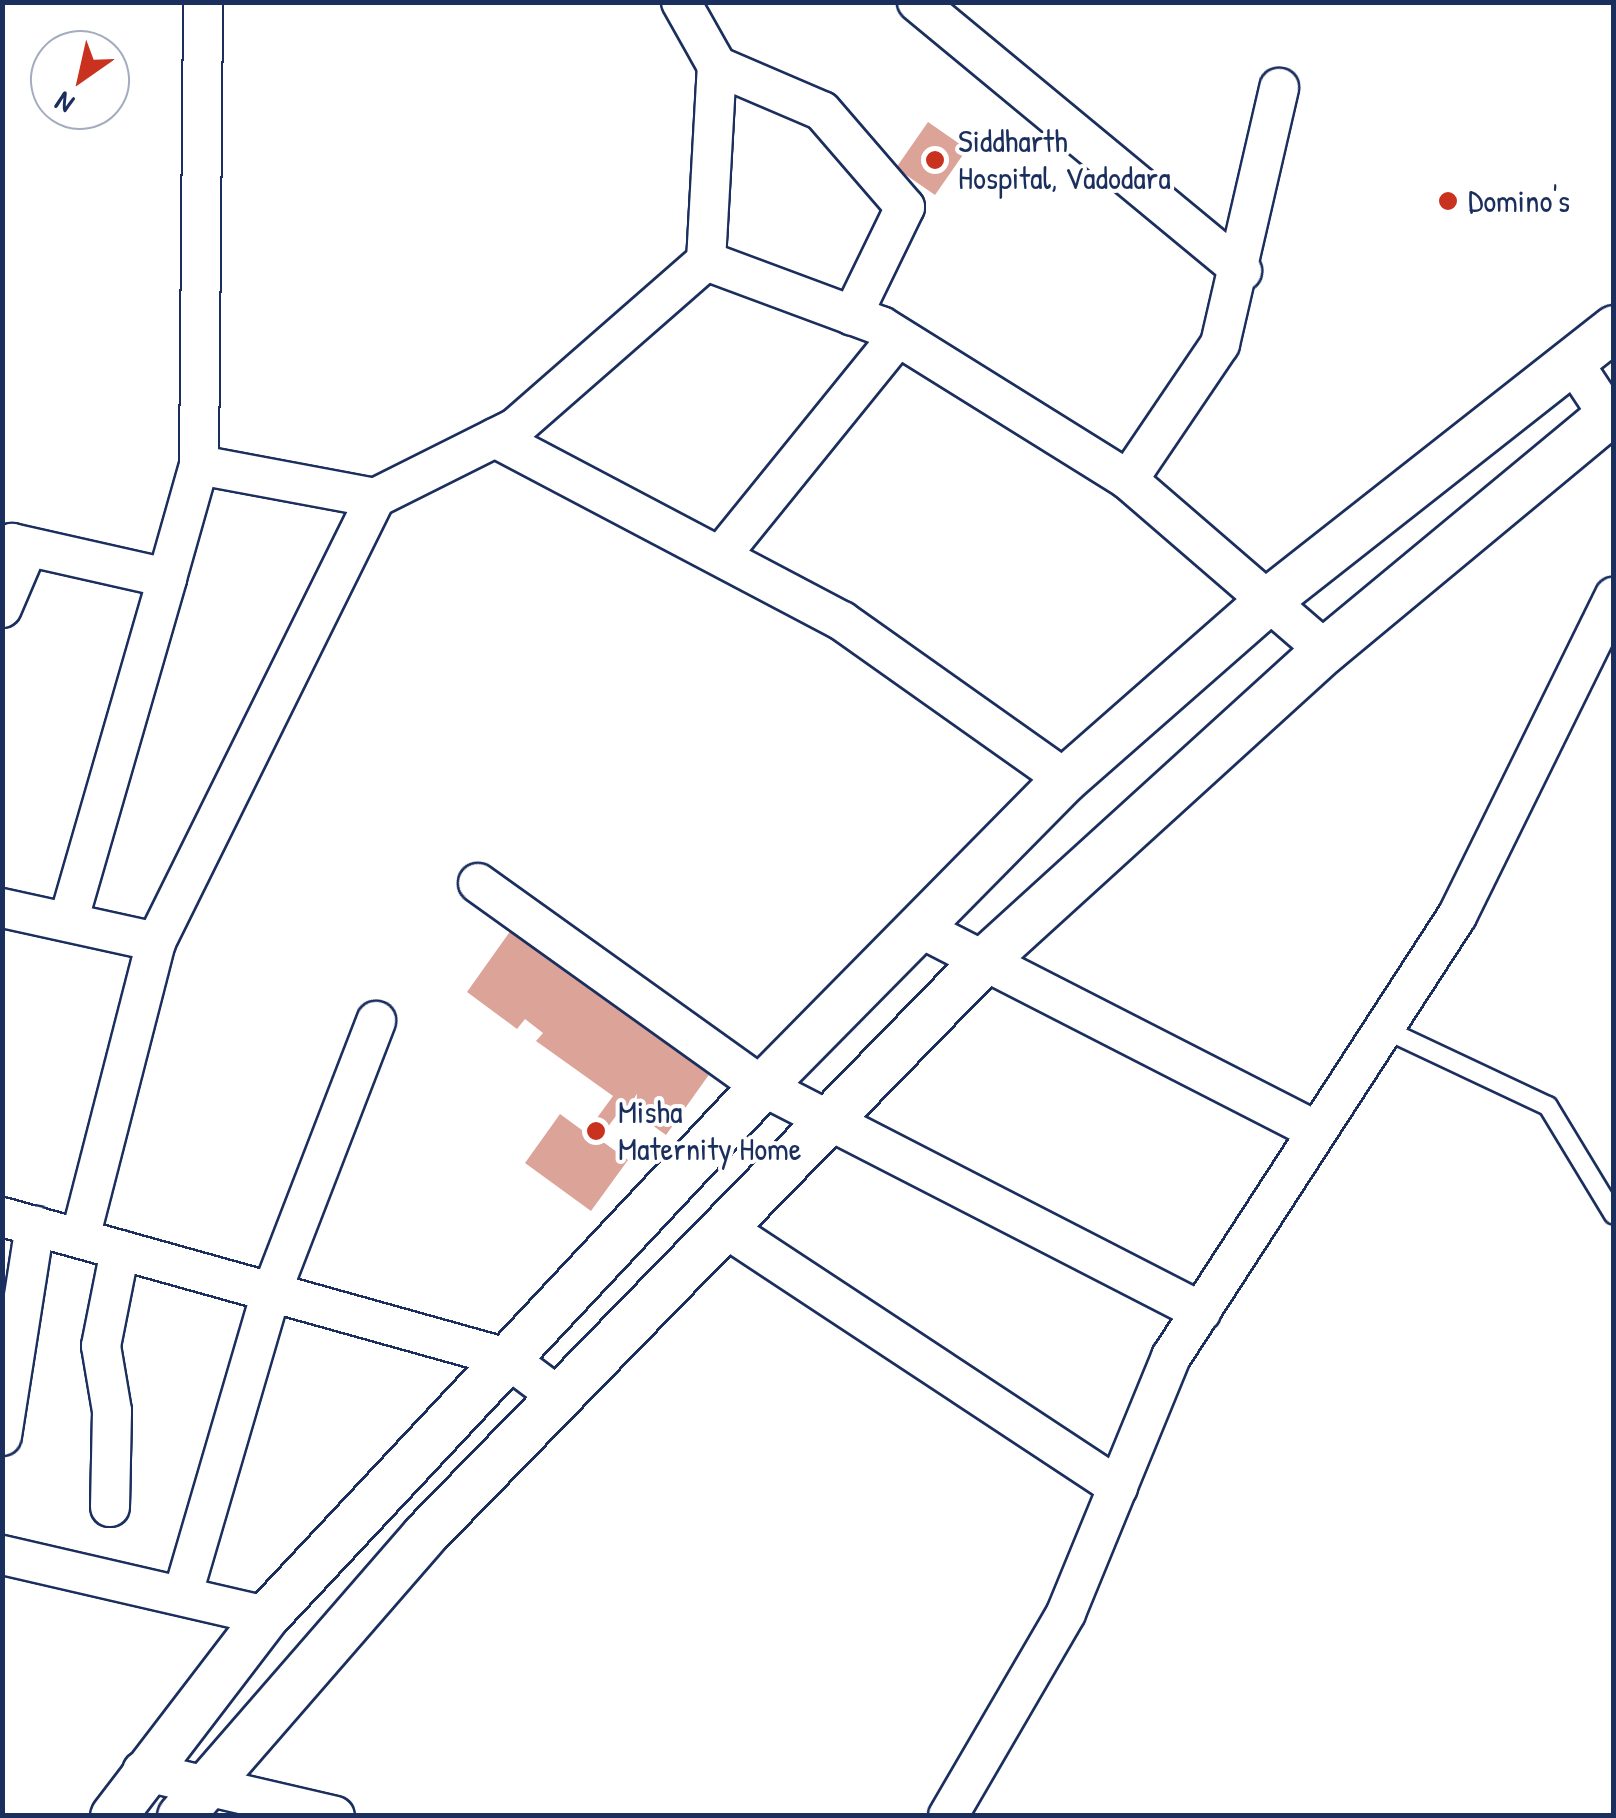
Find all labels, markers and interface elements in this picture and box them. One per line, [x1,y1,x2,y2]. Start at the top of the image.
north arrow [30,30,130,130]
text: N [48,83,81,123]
place label: Siddharth Hospital, Vadodara [958,123,1171,198]
marker: Siddharth Hospital, Vadodara [922,147,948,173]
place label: Domino's [1468,182,1570,220]
marker: Domino's [1437,190,1459,212]
place label: Misha Maternity Home [618,1094,802,1169]
marker: Misha Maternity Home [583,1118,609,1144]

